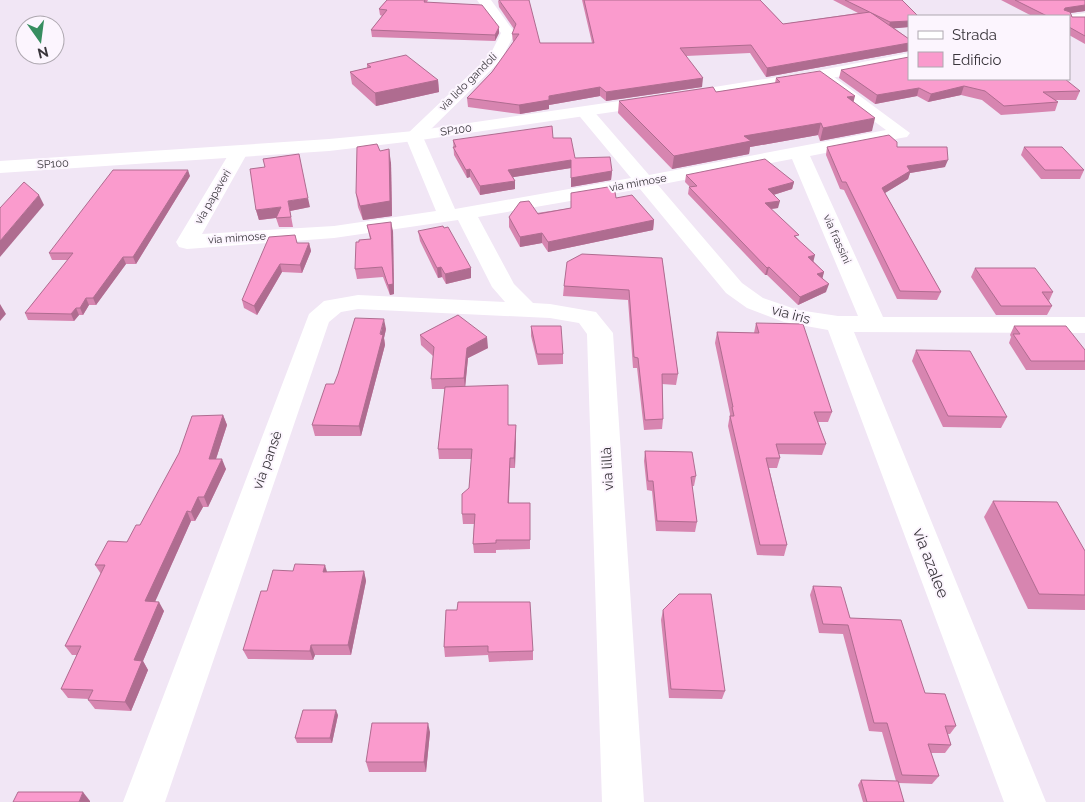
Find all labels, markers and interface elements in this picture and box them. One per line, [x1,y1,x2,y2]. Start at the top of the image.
north arrow [15,15,65,65]
legend [908,15,1070,80]
text: Strada [952,26,997,44]
text: N [36,44,50,62]
street label: via lido gandoli [436,50,500,114]
text: Edificio [952,51,1002,69]
street label: SP100 [439,121,473,139]
street label: SP100 [37,157,69,171]
street label: via papaveri [192,167,234,227]
street label: via mimose [608,171,668,194]
street label: via frassini [820,212,854,266]
street label: via mimose [208,229,267,247]
street label: via iris [770,301,812,327]
street label: via pansè [249,429,285,491]
street label: via lillà [598,447,616,491]
street label: via azalee [909,525,953,601]

